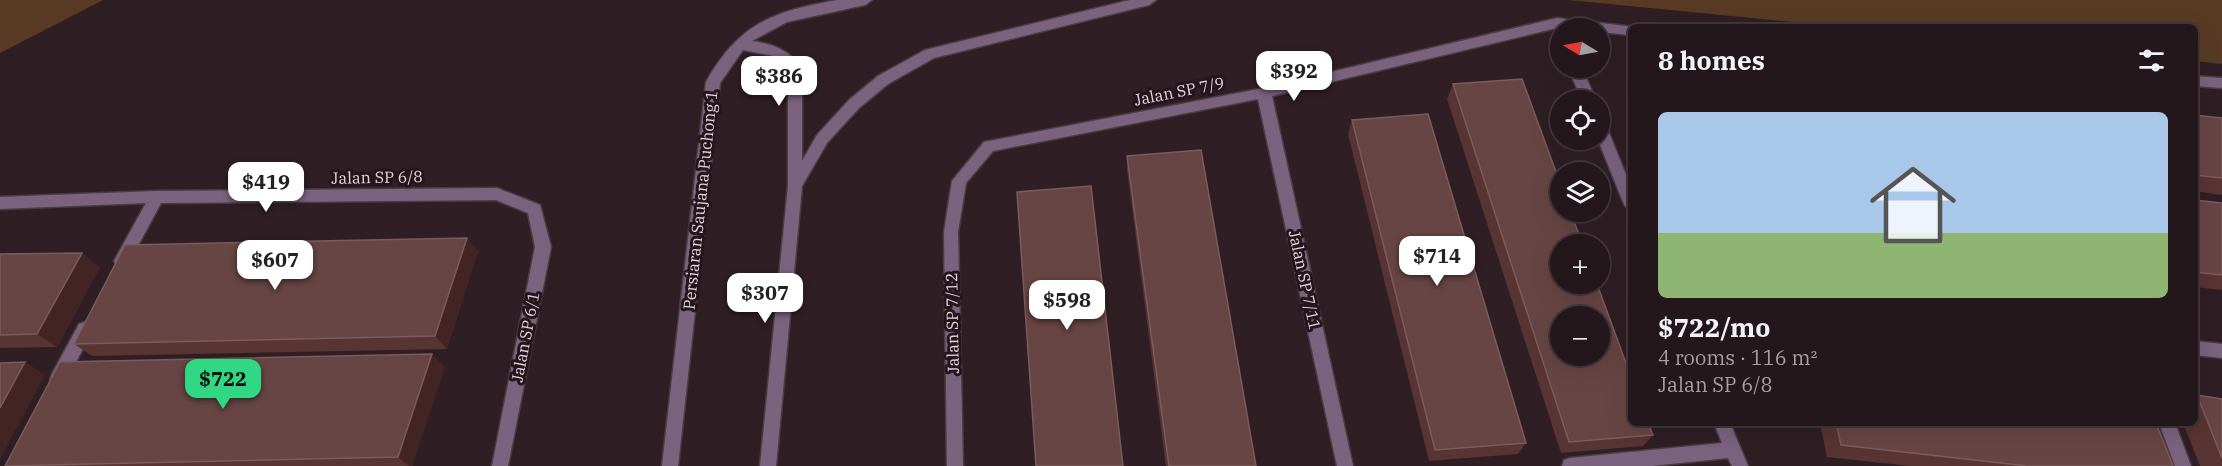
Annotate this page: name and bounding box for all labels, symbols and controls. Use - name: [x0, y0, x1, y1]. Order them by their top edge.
- north arrow: [1550, 18, 1610, 78]
- map controls: [1550, 18, 1610, 366]
- text: 8 homes: [1658, 43, 1765, 77]
- icon: filters: [2135, 44, 2168, 77]
- pin: $392: [1258, 51, 1330, 102]
- pin: $386: [743, 56, 815, 107]
- text: $392: [1270, 57, 1318, 84]
- text: $386: [755, 62, 803, 89]
- street label: Jalan SP 7/9: [1132, 72, 1226, 110]
- street label: Persiaran Saujana Puchong 1: [679, 89, 721, 311]
- button: locate: [1550, 90, 1610, 150]
- icon: home: [1859, 151, 1967, 259]
- pin: $419: [230, 162, 302, 213]
- button: layers: [1550, 162, 1610, 222]
- street label: Jalan SP 6/8: [331, 166, 423, 188]
- text: $419: [242, 168, 290, 195]
- street label: Jalan SP 7/11: [1285, 228, 1325, 332]
- button: +: [1550, 234, 1610, 294]
- pin: $714: [1401, 236, 1473, 287]
- pin: $607: [239, 240, 311, 291]
- text: $714: [1413, 242, 1461, 269]
- text: $607: [251, 246, 299, 273]
- street label: Jalan SP 7/12: [941, 272, 963, 374]
- pin: $307: [729, 273, 801, 324]
- text: $307: [741, 279, 789, 306]
- pin: $598: [1031, 280, 1103, 331]
- text: $598: [1043, 286, 1091, 313]
- street label: Jalan SP 6/1: [506, 290, 544, 384]
- button: −: [1550, 306, 1610, 366]
- text: $722/mo: [1658, 310, 1770, 344]
- text: 4 rooms · 116 m²: [1658, 344, 1817, 371]
- pin: $722: [187, 359, 259, 410]
- text: $722: [199, 365, 247, 392]
- text: Jalan SP 6/8: [1658, 371, 1773, 398]

